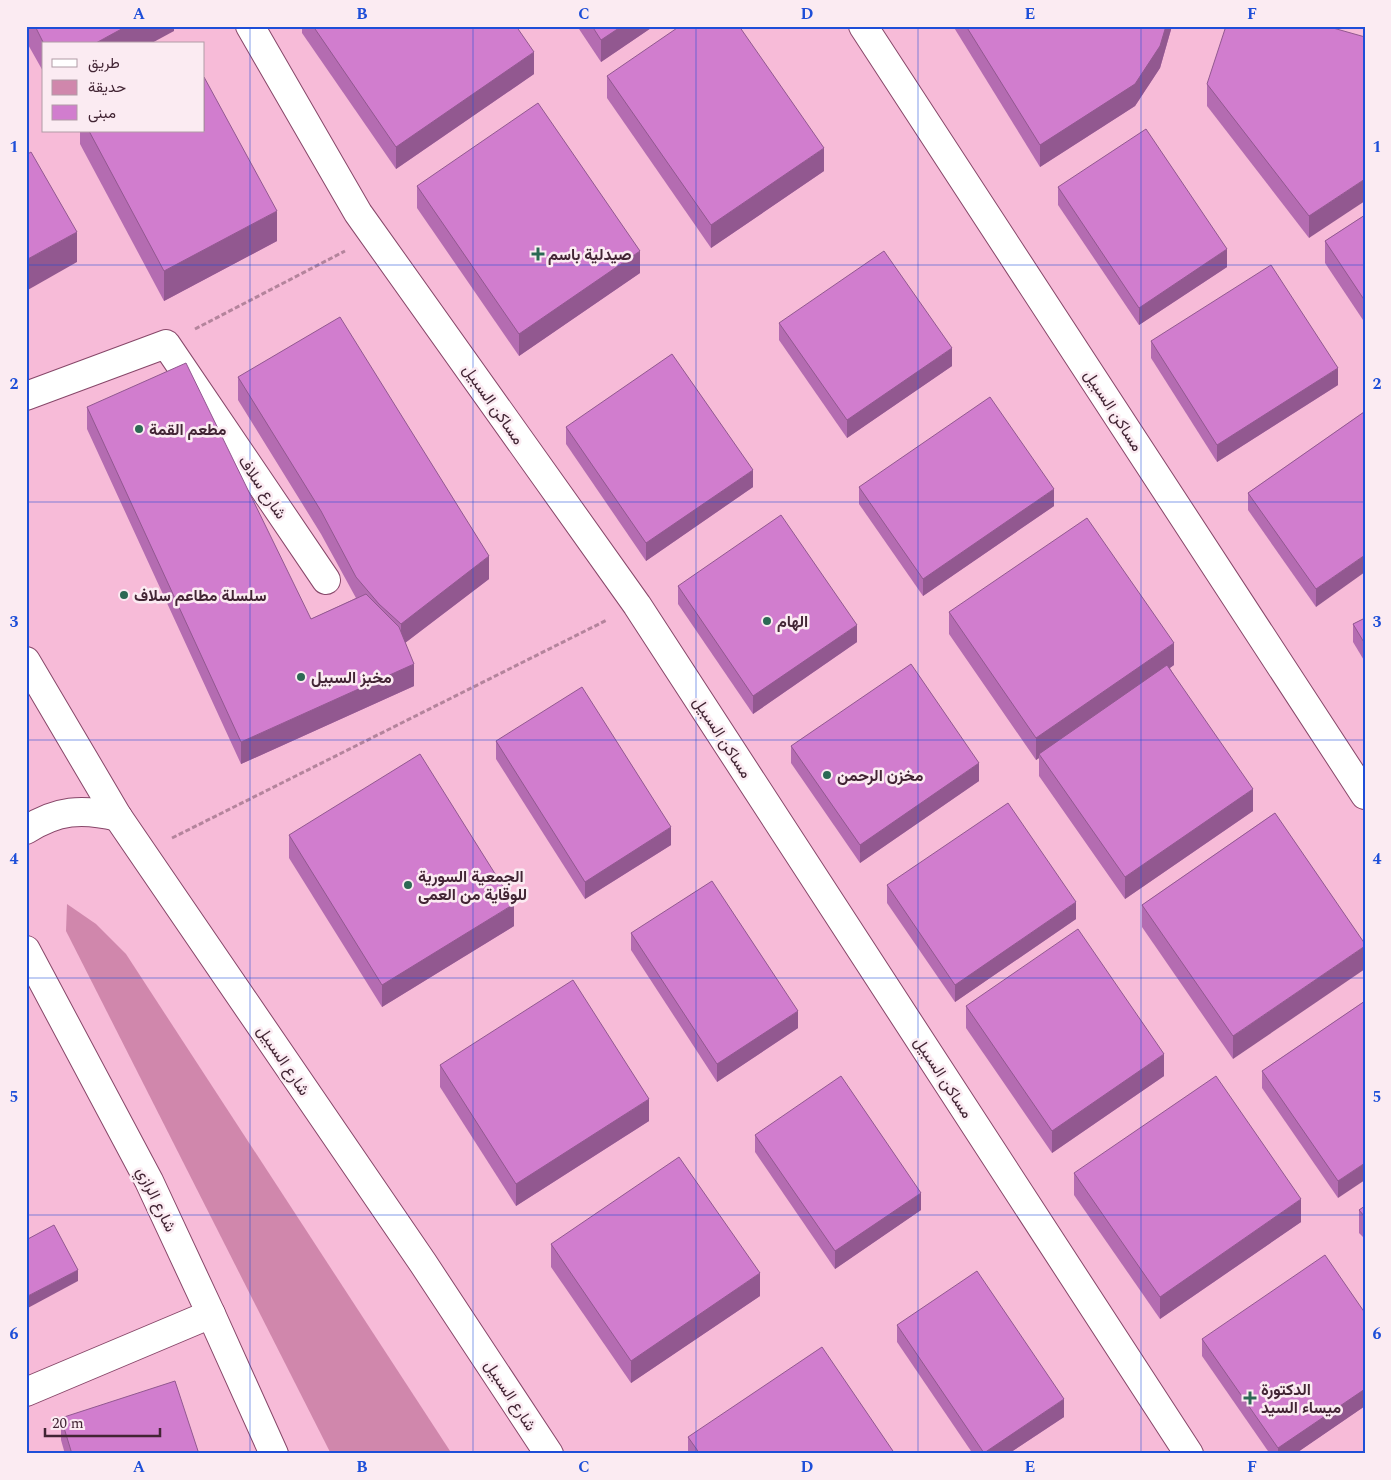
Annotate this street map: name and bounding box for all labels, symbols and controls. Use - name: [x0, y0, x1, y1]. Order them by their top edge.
- text: A: [133, 2, 146, 26]
- text: B: [356, 2, 368, 26]
- text: C: [578, 2, 590, 26]
- text: D: [801, 2, 814, 26]
- text: E: [1025, 2, 1035, 26]
- text: F: [1247, 2, 1257, 26]
- legend: [42, 42, 205, 132]
- text: طريق: [88, 52, 120, 75]
- text: حديقة: [88, 76, 126, 99]
- text: مبنى: [88, 102, 116, 125]
- text: 1: [10, 135, 18, 159]
- text: 1: [1373, 135, 1381, 159]
- place label: صيدلية باسم: [548, 243, 632, 267]
- marker: صيدلية باسم: [532, 248, 544, 260]
- street label: مساكن السبيل: [457, 359, 530, 450]
- street label: مساكن السبيل: [1078, 365, 1149, 456]
- text: 2: [10, 372, 19, 396]
- text: 2: [1373, 372, 1382, 396]
- place label: مطعم القمة: [149, 418, 227, 442]
- marker: مطعم القمة: [133, 423, 145, 435]
- street label: شارع سلاف: [232, 451, 292, 524]
- place label: سلسلة مطاعم سلاف: [134, 584, 267, 608]
- marker: سلسلة مطاعم سلاف: [118, 589, 130, 601]
- text: 3: [10, 610, 19, 634]
- place label: الهام: [777, 610, 808, 634]
- text: 3: [1373, 610, 1382, 634]
- marker: الهام: [761, 615, 773, 627]
- place label: مخبز السبيل: [311, 666, 392, 690]
- marker: مخبز السبيل: [295, 671, 307, 683]
- street label: مساكن السبيل: [687, 692, 758, 783]
- place label: مخزن الرحمن: [837, 764, 924, 788]
- marker: مخزن الرحمن: [821, 769, 833, 781]
- text: 4: [10, 847, 19, 871]
- text: 4: [1373, 847, 1382, 871]
- place label: الجمعية السورية للوقاية من العمى: [418, 865, 527, 907]
- marker: الجمعية السورية للوقاية من العمى: [402, 879, 414, 891]
- street label: شارع السبيل: [251, 1020, 316, 1101]
- street label: مساكن السبيل: [908, 1032, 979, 1123]
- text: 5: [10, 1085, 18, 1109]
- text: 5: [1373, 1085, 1381, 1109]
- street label: شارع الرازي: [129, 1163, 182, 1237]
- text: 6: [10, 1322, 19, 1346]
- text: 6: [1373, 1322, 1382, 1346]
- street label: شارع السبيل: [478, 1355, 542, 1436]
- place label: الدكتورة ميساء السيد: [1261, 1378, 1342, 1420]
- marker: الدكتورة ميساء السيد: [1243, 1391, 1257, 1405]
- scale bar: [45, 1405, 160, 1437]
- text: 20 m: [52, 1412, 84, 1435]
- text: A: [133, 1455, 146, 1479]
- text: B: [356, 1455, 368, 1479]
- text: C: [578, 1455, 590, 1479]
- text: D: [801, 1455, 814, 1479]
- text: E: [1025, 1455, 1035, 1479]
- text: F: [1247, 1455, 1257, 1479]

